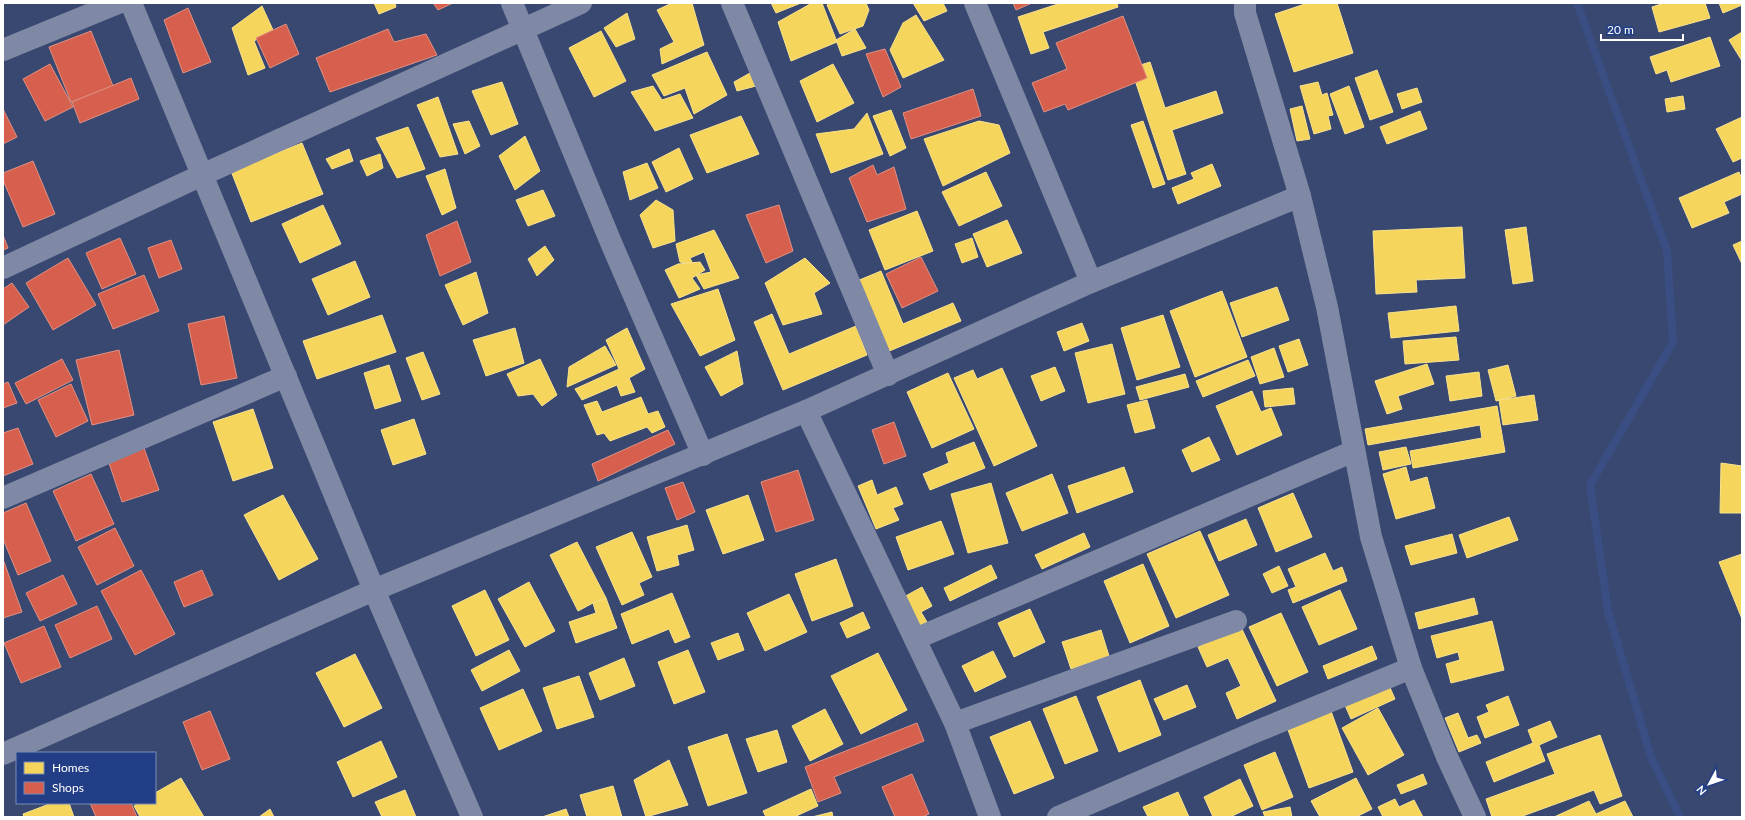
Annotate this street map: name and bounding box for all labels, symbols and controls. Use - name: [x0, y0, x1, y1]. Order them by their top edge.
- scale bar: [1601, 16, 1683, 42]
- text: 20 m: [1607, 22, 1634, 37]
- legend: [16, 752, 156, 804]
- text: Homes: [52, 760, 89, 775]
- north arrow: [1689, 764, 1729, 804]
- text: Shops: [52, 780, 84, 795]
- text: N: [1693, 783, 1709, 798]

